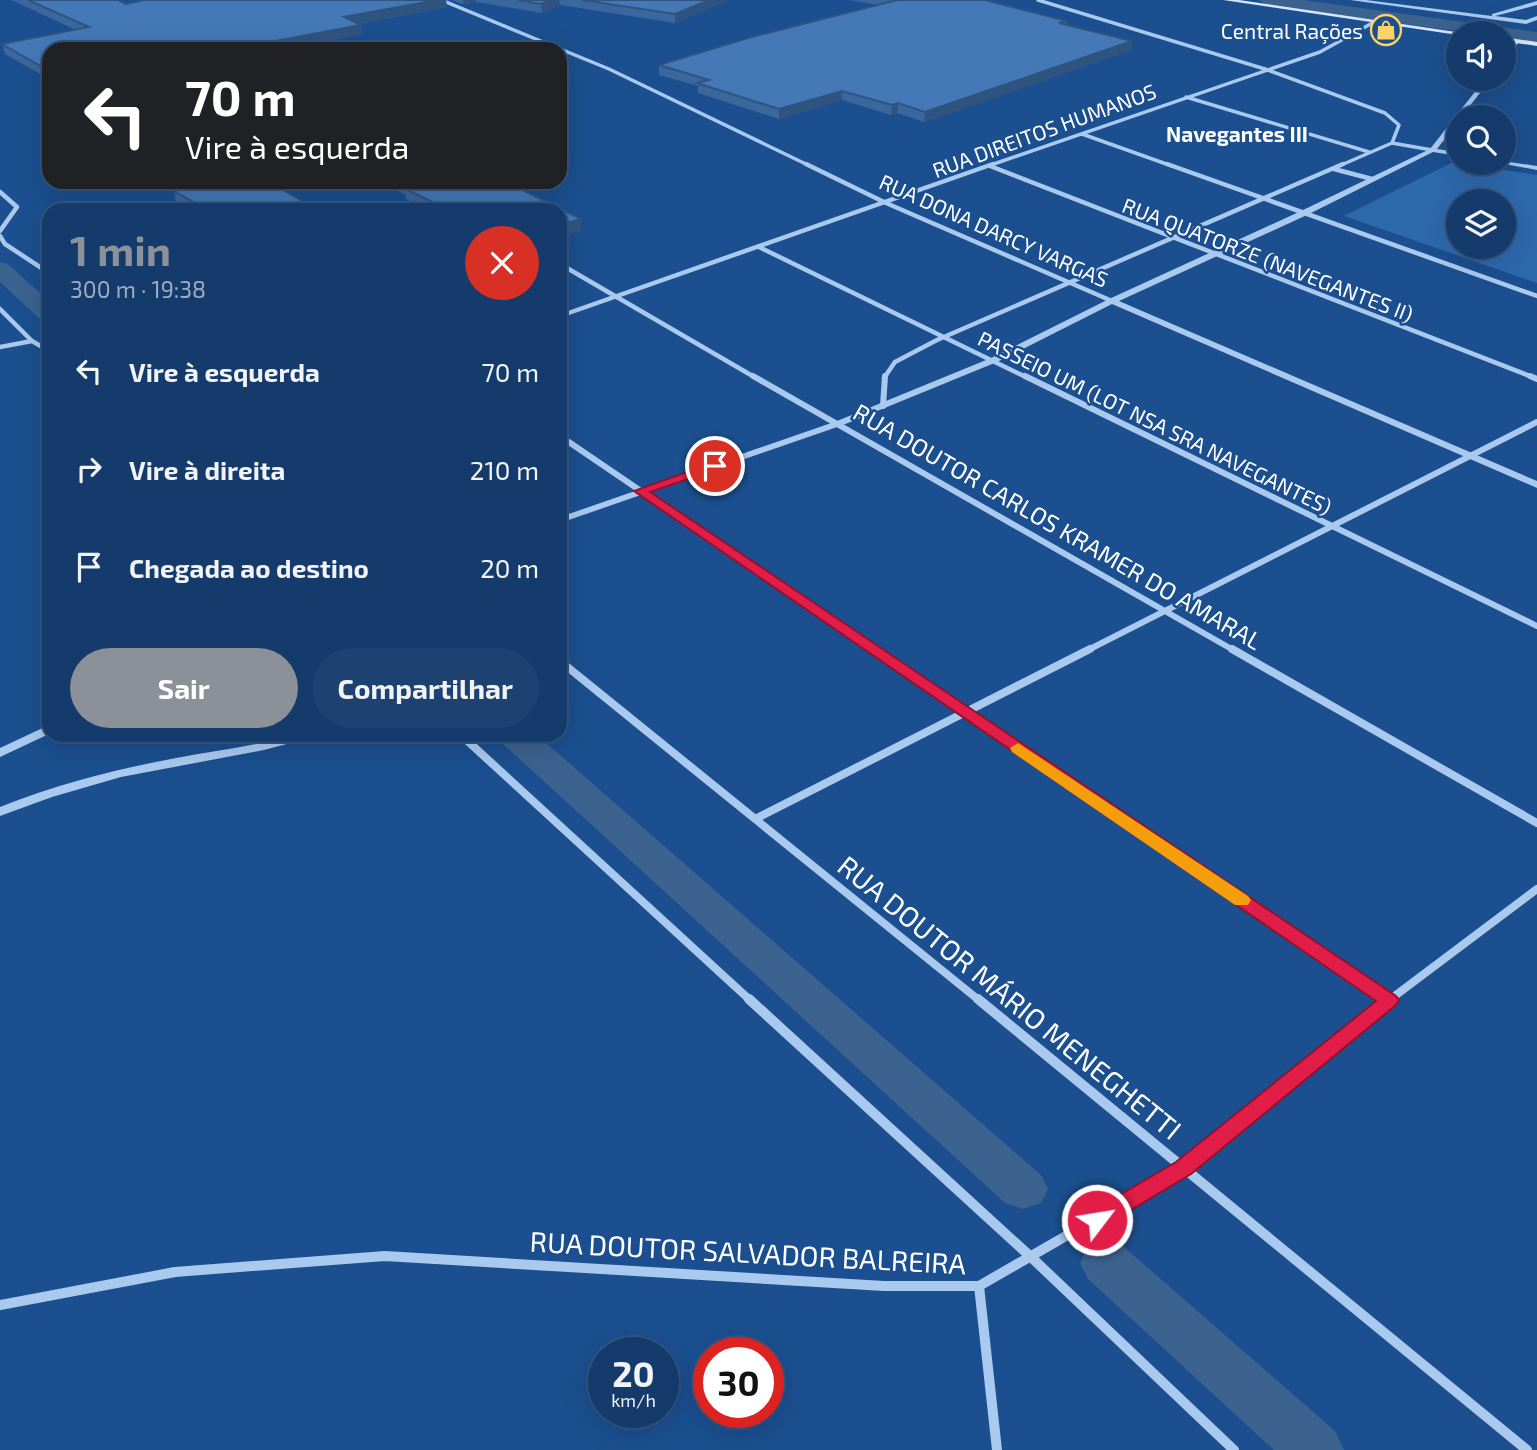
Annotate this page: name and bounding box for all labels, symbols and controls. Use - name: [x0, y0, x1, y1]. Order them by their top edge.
- shop icon: Central Rações: [1369, 13, 1403, 47]
- place label: Central Rações: [1221, 18, 1363, 45]
- map controls: [1446, 21, 1516, 259]
- button: sound: [1446, 21, 1516, 91]
- text: 70 m: [185, 67, 296, 126]
- icon: left: [70, 70, 161, 161]
- street label: RUA DIREITOS HUMANOS: [929, 78, 1159, 182]
- button: search: [1446, 105, 1516, 175]
- district label: Navegantes III: [1166, 121, 1308, 146]
- text: Vire à esquerda: [185, 127, 409, 165]
- street label: RUA DONA DARCY VARGAS: [876, 168, 1112, 292]
- button: layers: [1446, 189, 1516, 259]
- street label: RUA QUATORZE (NAVEGANTES II): [1119, 192, 1417, 327]
- text: 1 min: [70, 224, 171, 274]
- button: close: [465, 226, 539, 300]
- text: 300 m · 19:38: [70, 275, 206, 303]
- street label: PASSEIO UM (LOT NSA SRA NAVEGANTES): [974, 325, 1336, 519]
- icon: left: [70, 352, 108, 390]
- text: Vire à esquerda: [129, 356, 320, 387]
- text: 70 m: [481, 356, 539, 387]
- street label: RUA DOUTOR CARLOS KRAMER DO AMARAL: [849, 397, 1267, 655]
- pin: [685, 436, 745, 496]
- icon: arrive: [696, 447, 734, 485]
- icon: right: [70, 450, 108, 488]
- text: Vire à direita: [129, 454, 285, 485]
- text: 210 m: [470, 454, 539, 485]
- icon: arrive: [70, 548, 108, 586]
- text: Chegada ao destino: [129, 552, 369, 583]
- text: 20 m: [480, 552, 539, 583]
- button: Sair: [70, 648, 298, 728]
- button: Compartilhar: [312, 648, 539, 728]
- street label: RUA DOUTOR MÁRIO MENEGHETTI: [832, 848, 1188, 1146]
- position arrow: [1060, 1183, 1134, 1257]
- street label: RUA DOUTOR SALVADOR BALREIRA: [529, 1224, 968, 1280]
- speed limit sign: 30: [693, 1337, 784, 1428]
- text: 20: [612, 1352, 655, 1394]
- text: km/h: [611, 1389, 656, 1411]

